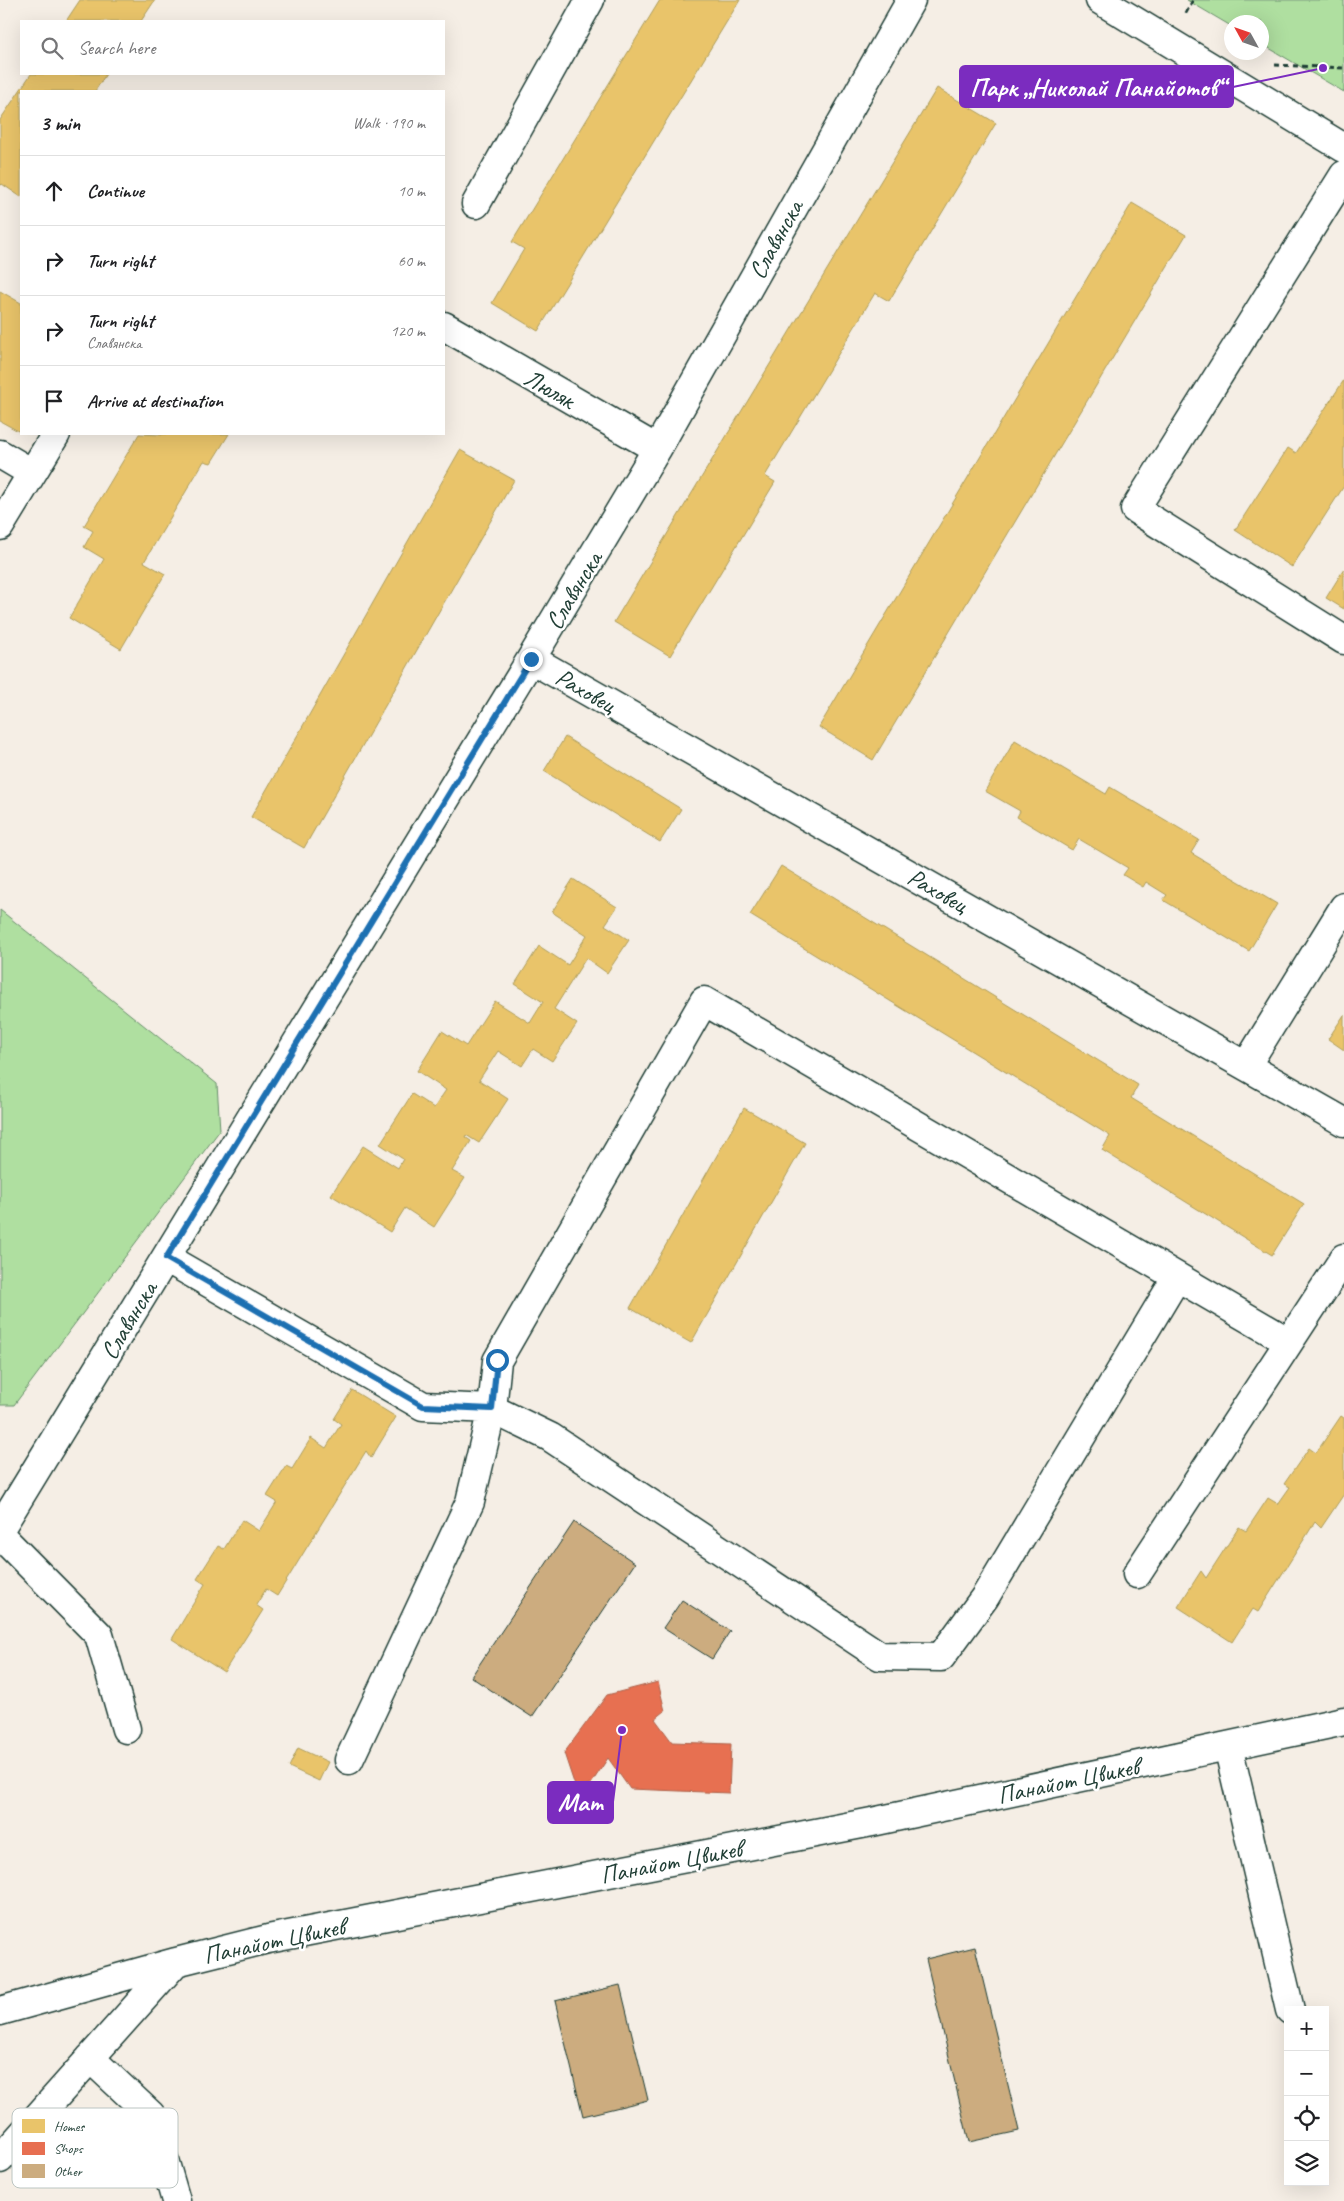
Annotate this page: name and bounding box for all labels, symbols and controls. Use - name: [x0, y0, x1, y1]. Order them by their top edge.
- north arrow: [1224, 15, 1269, 60]
- search box: [20, 20, 445, 75]
- icon: search: [38, 34, 66, 62]
- text: Search here: [78, 36, 155, 60]
- callout: Парк „Николай Панайотов“: [960, 66, 1233, 107]
- text: Парк „Николай Панайотов“: [970, 71, 1230, 104]
- text: 3 min: [40, 110, 80, 136]
- text: Walk · 190 m: [353, 113, 425, 133]
- icon: ahead: [40, 177, 68, 205]
- text: Continue: [87, 179, 144, 203]
- text: 10 m: [398, 181, 425, 201]
- street label: Славянска: [741, 192, 812, 285]
- icon: right: [40, 247, 68, 275]
- text: Turn right: [87, 249, 154, 273]
- text: 60 m: [398, 251, 425, 271]
- text: Turn right: [87, 309, 154, 333]
- icon: right: [40, 317, 68, 345]
- text: 120 m: [391, 321, 425, 341]
- text: Славянска: [87, 333, 142, 353]
- street label: Люляк: [518, 362, 582, 417]
- icon: arrive: [40, 387, 68, 415]
- text: Arrive at destination: [87, 389, 223, 413]
- street label: Славянска: [538, 543, 611, 635]
- route end: [520, 648, 543, 671]
- street label: Раховец: [550, 661, 622, 721]
- street label: Раховец: [902, 861, 974, 921]
- street label: Славянска: [93, 1273, 166, 1365]
- route start: [486, 1349, 509, 1372]
- street label: Панайот Цвикев: [995, 1749, 1148, 1812]
- callout: Мат: [548, 1782, 613, 1823]
- text: Мат: [558, 1786, 604, 1819]
- street label: Панайот Цвикев: [598, 1831, 751, 1891]
- street label: Панайот Цвикев: [201, 1909, 354, 1972]
- map controls: [1284, 2006, 1329, 2186]
- button: +: [1284, 2006, 1329, 2051]
- button: −: [1284, 2051, 1329, 2096]
- button: locate: [1284, 2096, 1329, 2141]
- legend: [12, 2108, 178, 2188]
- text: Homes: [54, 2118, 85, 2135]
- text: Shops: [54, 2140, 84, 2157]
- button: layers: [1284, 2141, 1329, 2186]
- text: Other: [54, 2163, 83, 2180]

